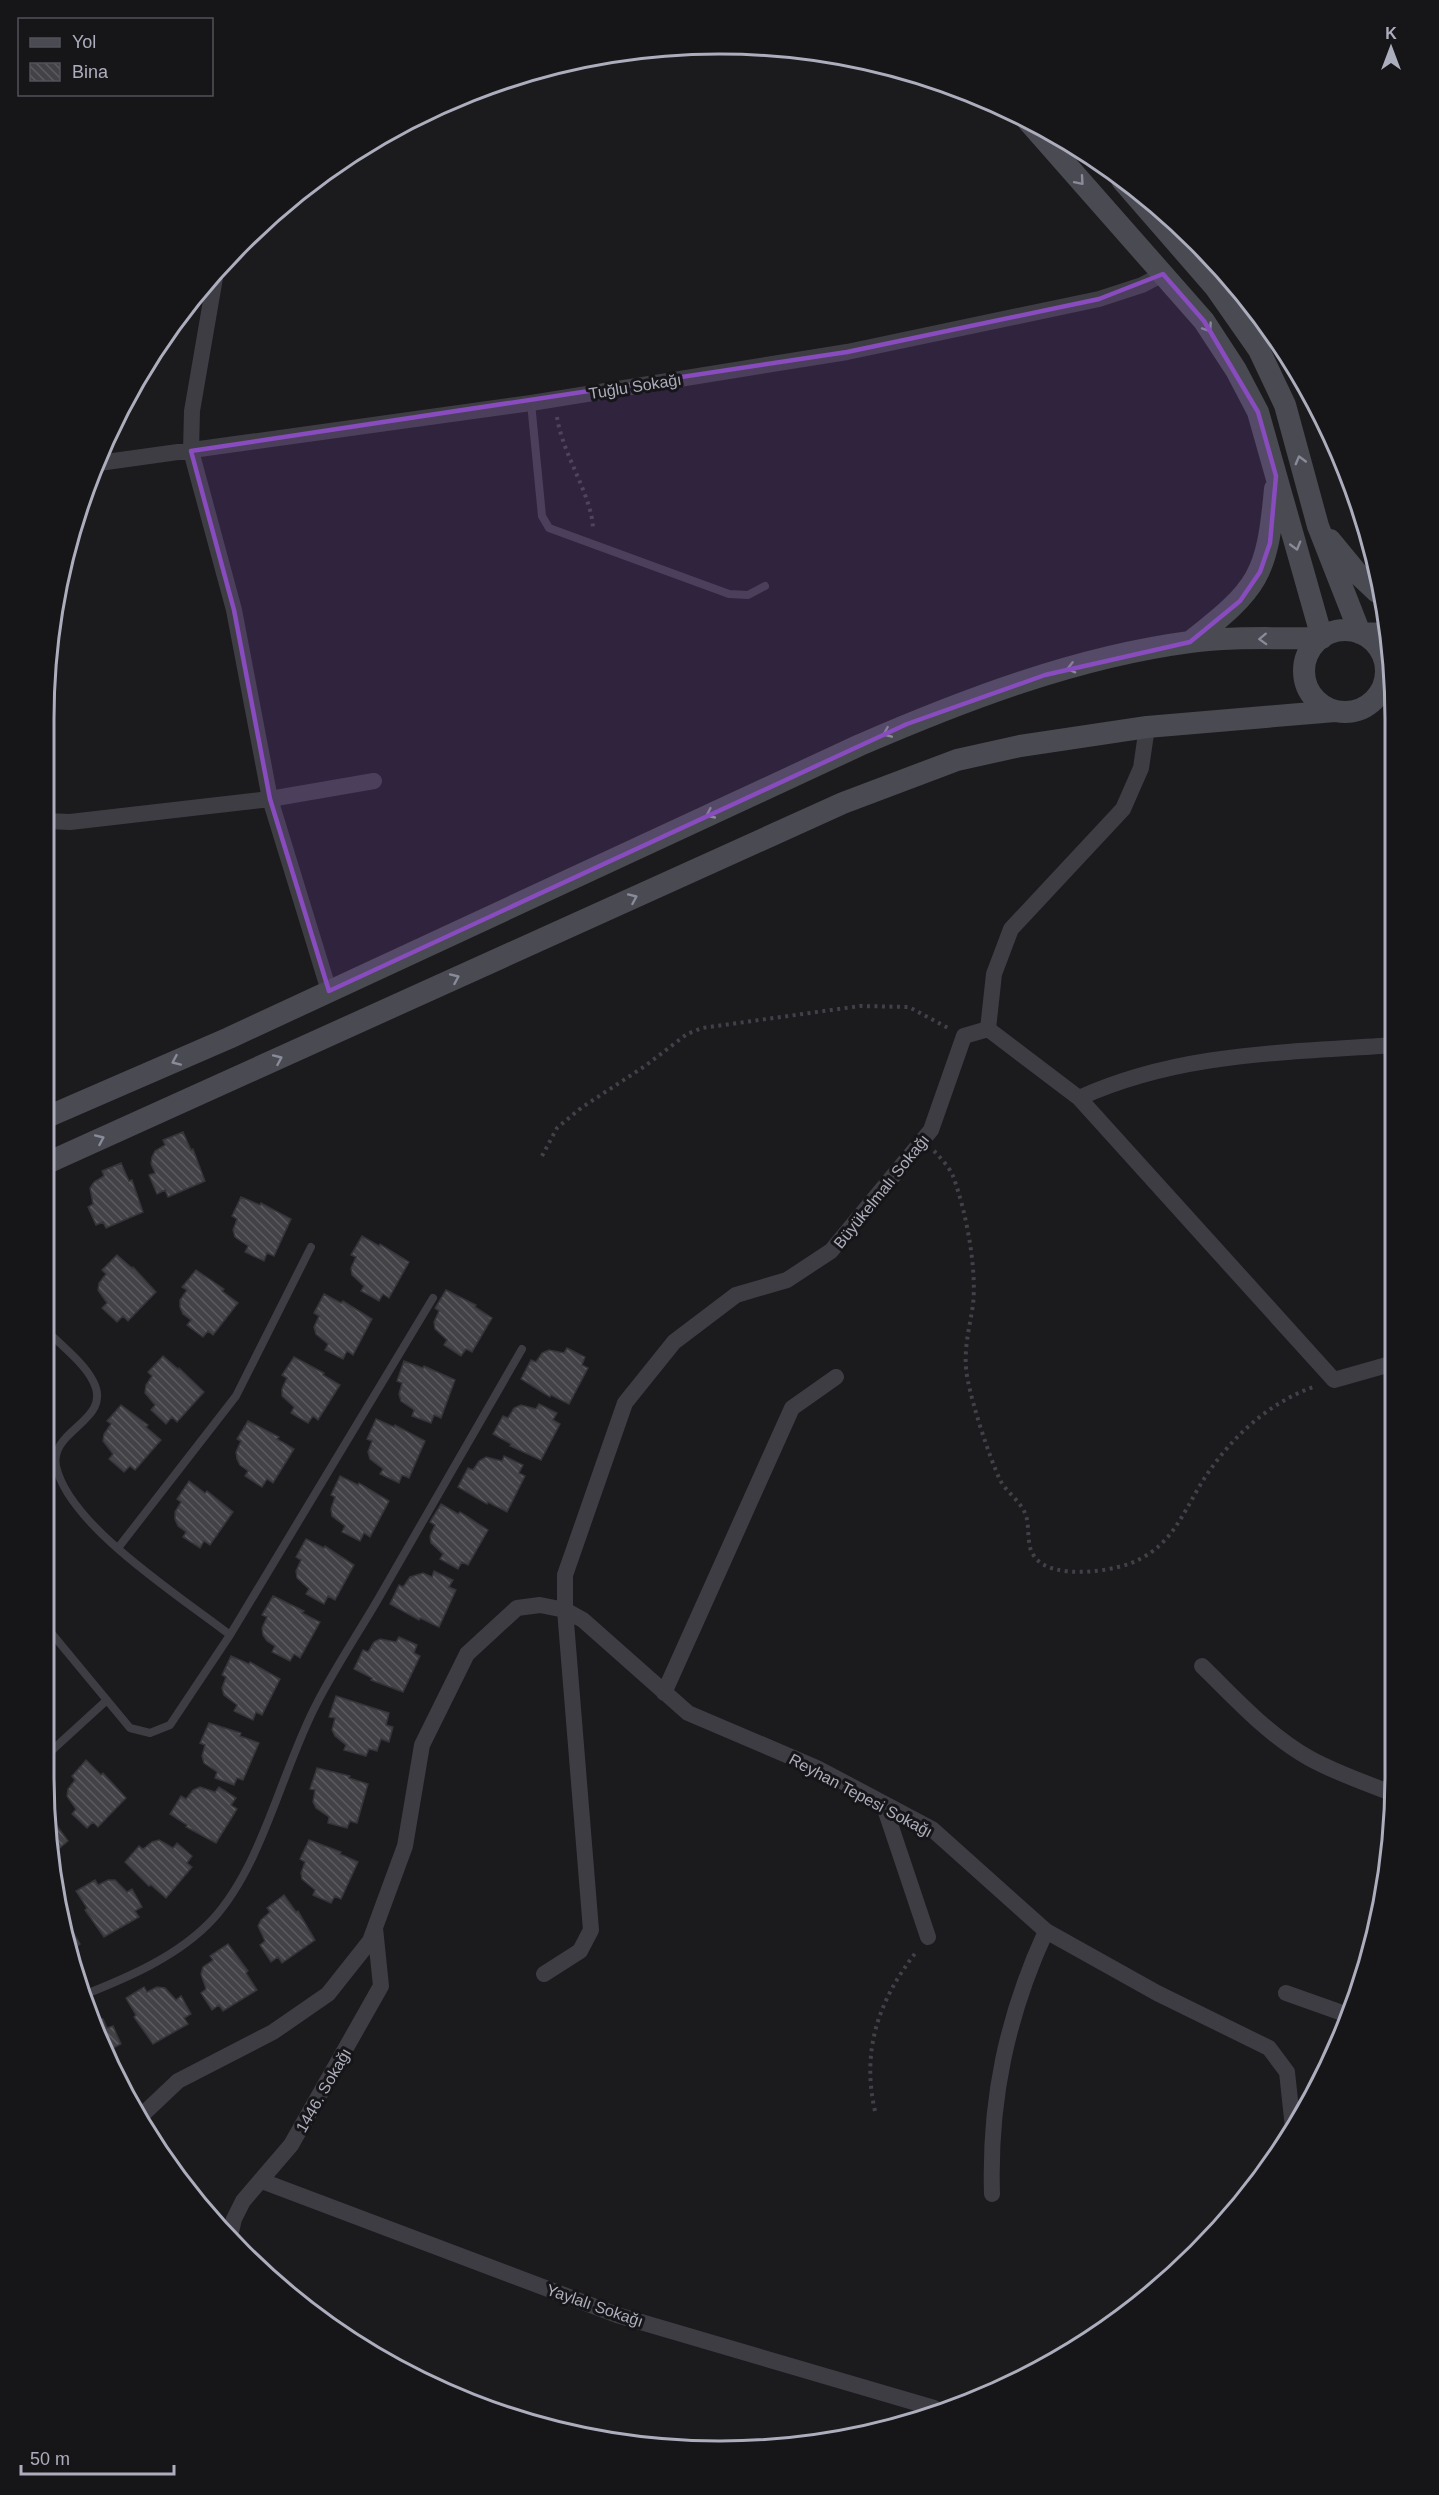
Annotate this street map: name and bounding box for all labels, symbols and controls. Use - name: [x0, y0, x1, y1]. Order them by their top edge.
- legend: [18, 18, 213, 96]
- north arrow: [1361, 18, 1421, 78]
- text: K: [1385, 25, 1397, 42]
- text: Yol: [72, 32, 96, 52]
- text: Bina: [72, 62, 109, 82]
- one-way arrow: [1073, 174, 1084, 185]
- one-way arrow: [1201, 322, 1213, 332]
- street label: Tuğlu Sokağı: [587, 371, 683, 402]
- one-way arrow: [1294, 455, 1307, 465]
- one-way arrow: [1289, 540, 1301, 551]
- one-way arrow: [1259, 633, 1268, 646]
- one-way arrow: [1066, 661, 1076, 674]
- one-way arrow: [883, 726, 894, 738]
- one-way arrow: [706, 807, 717, 819]
- one-way arrow: [627, 893, 638, 905]
- one-way arrow: [449, 973, 460, 985]
- one-way arrow: [171, 1054, 182, 1066]
- one-way arrow: [271, 1054, 282, 1066]
- street label: Büyükelmalı Sokağı: [830, 1131, 932, 1252]
- one-way arrow: [94, 1134, 105, 1146]
- street label: Reyhan Tepesi Sokağı: [786, 1750, 935, 1840]
- street label: 1446. Sokağı: [292, 2045, 354, 2135]
- street label: Yaylalı Sokağı: [544, 2281, 645, 2330]
- scale bar: [21, 2438, 174, 2476]
- text: 50 m: [30, 2449, 70, 2469]

